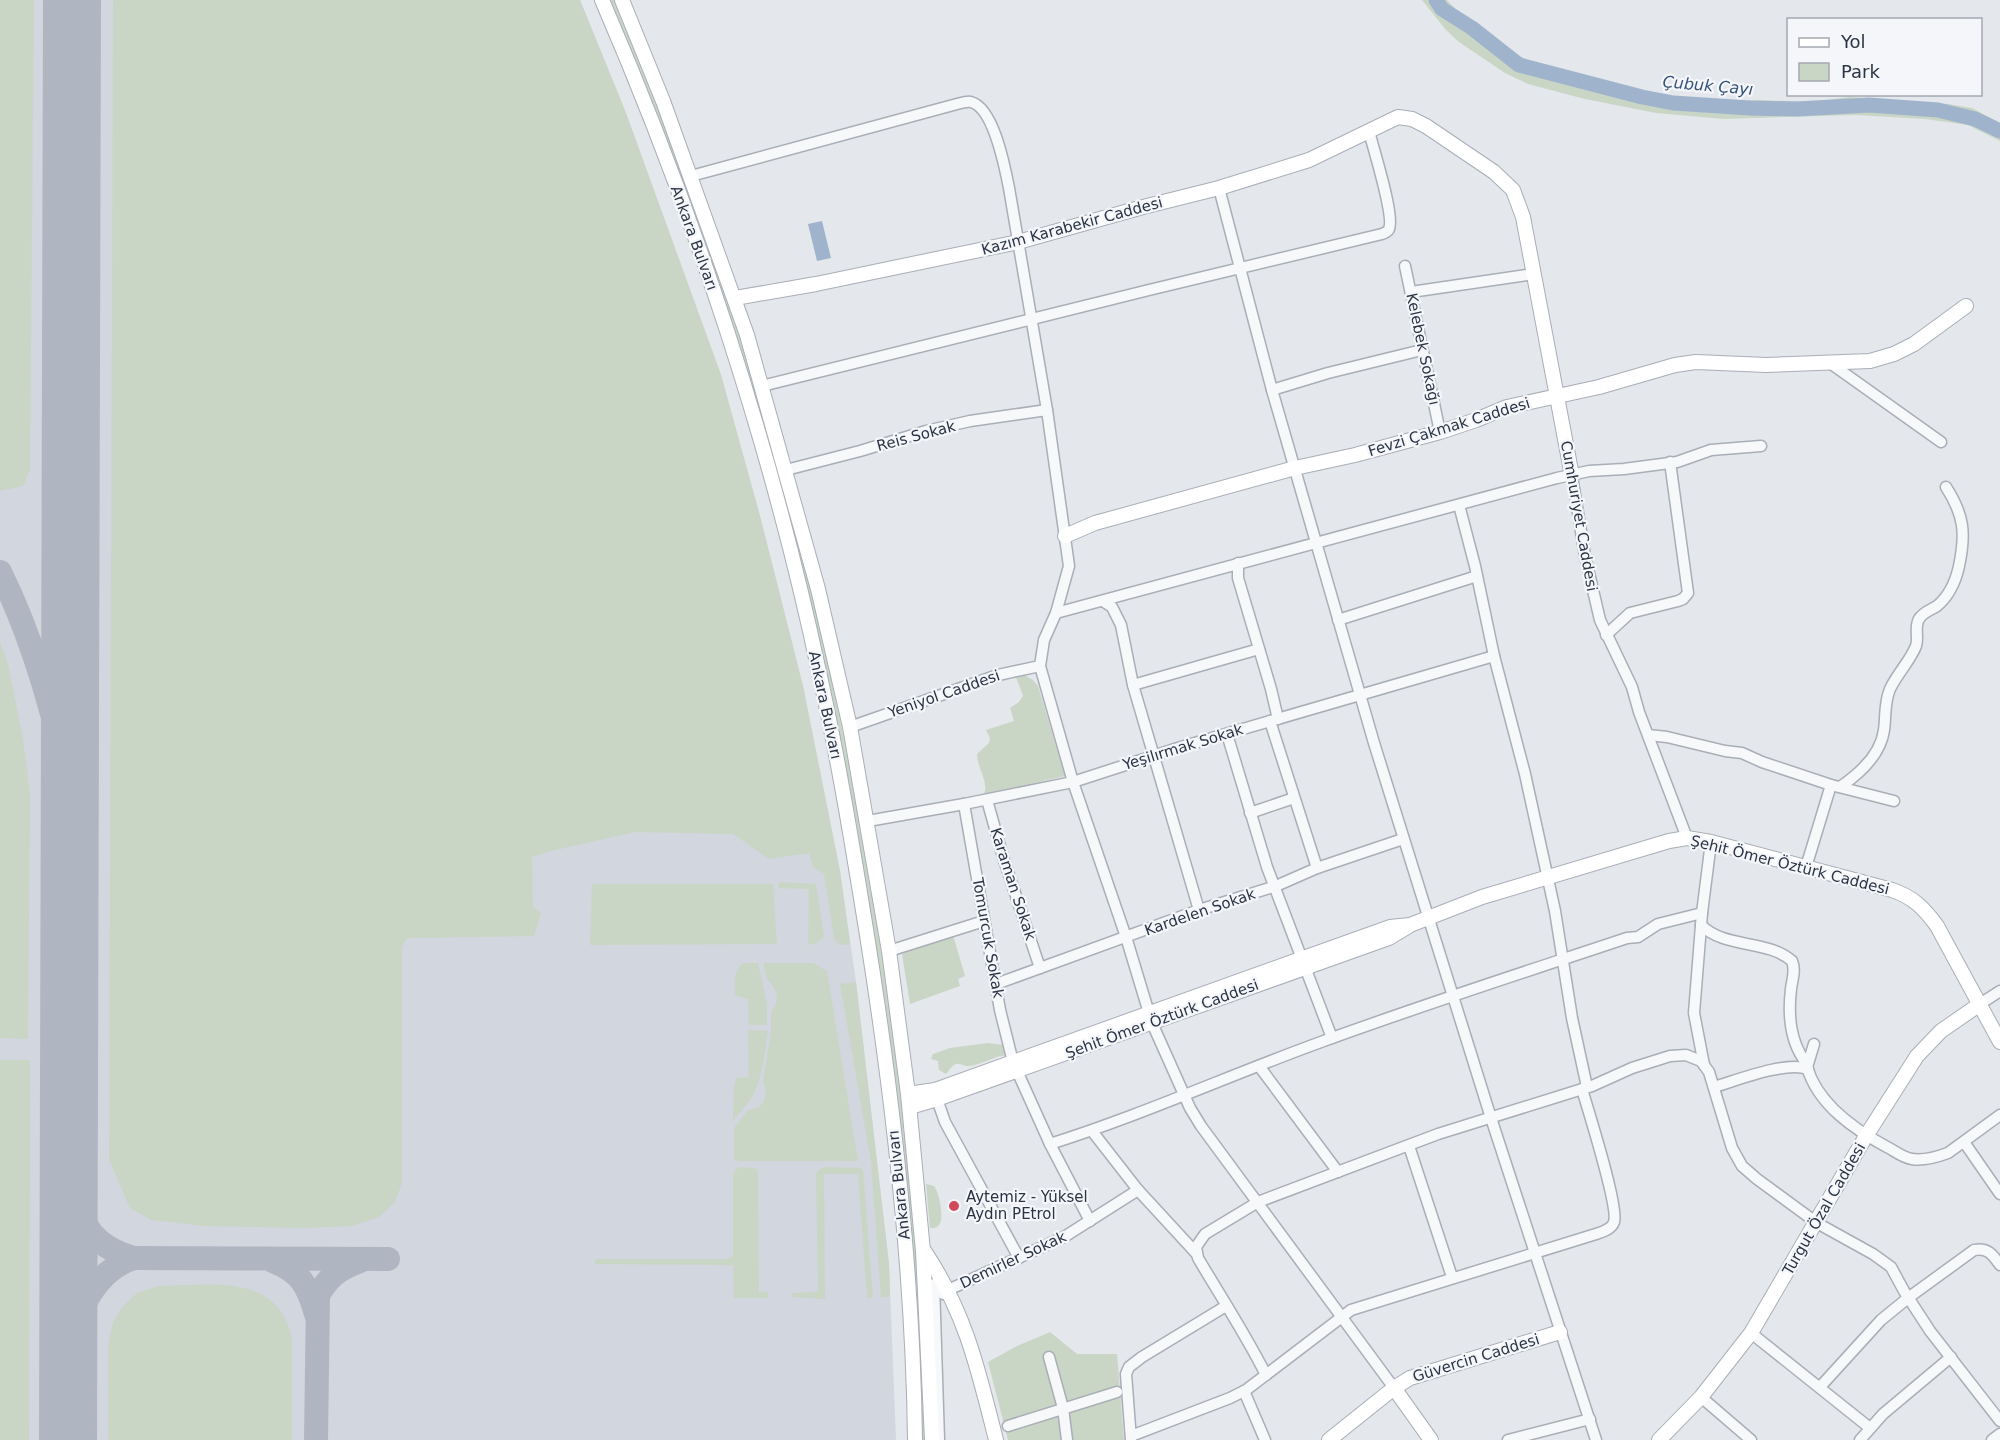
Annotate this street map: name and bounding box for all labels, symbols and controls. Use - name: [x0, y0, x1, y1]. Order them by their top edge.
- legend: [1787, 18, 1982, 96]
- text: Yol: [1840, 31, 1866, 52]
- text: Park: [1841, 61, 1880, 82]
- water label: Çubuk Çayı: [1662, 72, 1754, 99]
- street label: Ankara Bulvarı: [667, 183, 721, 293]
- street label: Kazım Karabekir Caddesi: [979, 193, 1165, 259]
- street label: Kelebek Sokağı: [1402, 291, 1444, 407]
- street label: Fevzi Çakmak Caddesi: [1366, 394, 1532, 460]
- street label: Reis Sokak: [875, 417, 958, 455]
- street label: Cumhuriyet Caddesi: [1557, 439, 1601, 593]
- street label: Ankara Bulvarı: [805, 649, 845, 761]
- street label: Yeniyol Caddesi: [885, 666, 1002, 722]
- street label: Yeşilırmak Sokak: [1120, 720, 1246, 774]
- street label: Karaman Sokak: [986, 825, 1040, 943]
- street label: Şehit Ömer Öztürk Caddesi: [1689, 831, 1892, 898]
- street label: Tomurcuk Sokak: [968, 875, 1008, 1000]
- street label: Kardelen Sokak: [1142, 884, 1258, 939]
- street label: Şehit Ömer Öztürk Caddesi: [1063, 975, 1261, 1062]
- street label: Ankara Bulvarı: [884, 1129, 914, 1241]
- street label: Turgut Özal Caddesi: [1777, 1139, 1869, 1279]
- place label: Aytemiz - Yüksel Aydın PEtrol: [966, 1188, 1088, 1223]
- marker: Aytemiz - Yüksel Aydın PEtrol: [947, 1199, 961, 1213]
- street label: Demirler Sokak: [957, 1227, 1069, 1292]
- street label: Güvercin Caddesi: [1410, 1330, 1542, 1386]

